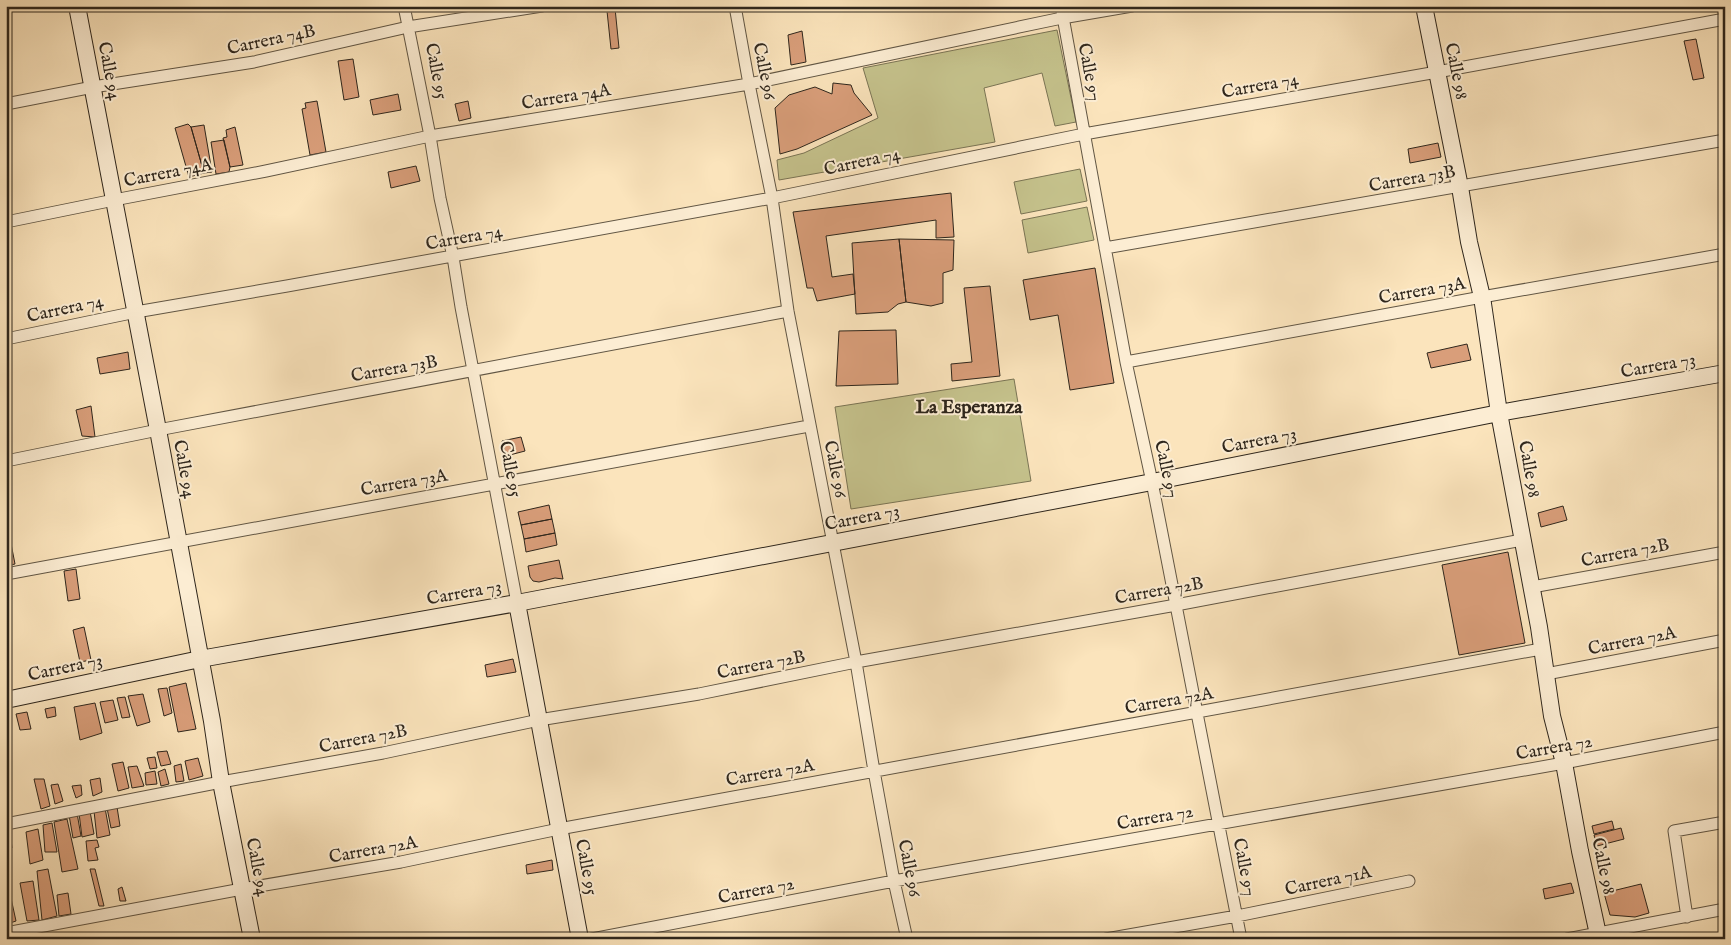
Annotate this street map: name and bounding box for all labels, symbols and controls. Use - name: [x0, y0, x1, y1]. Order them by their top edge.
- street label: Carrera 74B: [225, 20, 318, 61]
- street label: Calle 94: [92, 40, 125, 103]
- street label: Calle 95: [419, 41, 452, 102]
- street label: Calle 96: [747, 41, 780, 102]
- street label: Calle 97: [1072, 41, 1105, 103]
- street label: Calle 98: [1439, 41, 1472, 102]
- street label: Carrera 74: [1220, 68, 1301, 105]
- street label: Carrera 74A: [520, 79, 613, 116]
- street label: Carrera 74: [822, 143, 903, 182]
- street label: Carrera 74A: [122, 153, 215, 193]
- street label: Carrera 73B: [1367, 161, 1457, 198]
- street label: Carrera 74: [424, 220, 505, 257]
- street label: Carrera 73A: [1377, 272, 1468, 310]
- street label: Carrera 74: [25, 290, 106, 329]
- street label: Carrera 73: [1619, 349, 1697, 384]
- street label: Carrera 73B: [349, 351, 439, 388]
- district label: La Esperanza: [915, 396, 1023, 420]
- street label: Carrera 73: [1220, 423, 1299, 460]
- street label: Calle 94: [167, 438, 200, 501]
- street label: Calle 97: [1148, 438, 1183, 501]
- street label: Calle 95: [493, 439, 526, 500]
- street label: Calle 96: [818, 439, 851, 500]
- street label: Calle 98: [1512, 439, 1545, 500]
- street label: Carrera 73A: [359, 464, 450, 502]
- street label: Carrera 73: [823, 500, 902, 537]
- street label: Carrera 72B: [1579, 534, 1671, 573]
- street label: Carrera 72B: [1113, 572, 1205, 611]
- street label: Carrera 73: [425, 576, 503, 611]
- street label: Carrera 72A: [1586, 621, 1679, 661]
- street label: Carrera 72B: [715, 646, 807, 685]
- street label: Carrera 73: [26, 649, 105, 688]
- street label: Carrera 72A: [1123, 682, 1216, 721]
- street label: Carrera 72B: [317, 720, 409, 759]
- street label: Carrera 72: [1514, 730, 1594, 767]
- street label: Carrera 72A: [724, 754, 817, 793]
- street label: Carrera 72: [1115, 800, 1195, 837]
- street label: Carrera 72A: [327, 831, 420, 870]
- street label: Calle 94: [240, 836, 273, 899]
- street label: Calle 97: [1227, 836, 1260, 898]
- street label: Calle 98: [1585, 836, 1620, 897]
- street label: Calle 95: [569, 837, 602, 898]
- street label: Calle 96: [892, 838, 925, 899]
- street label: Carrera 71A: [1283, 861, 1374, 902]
- street label: Carrera 72: [716, 873, 796, 910]

